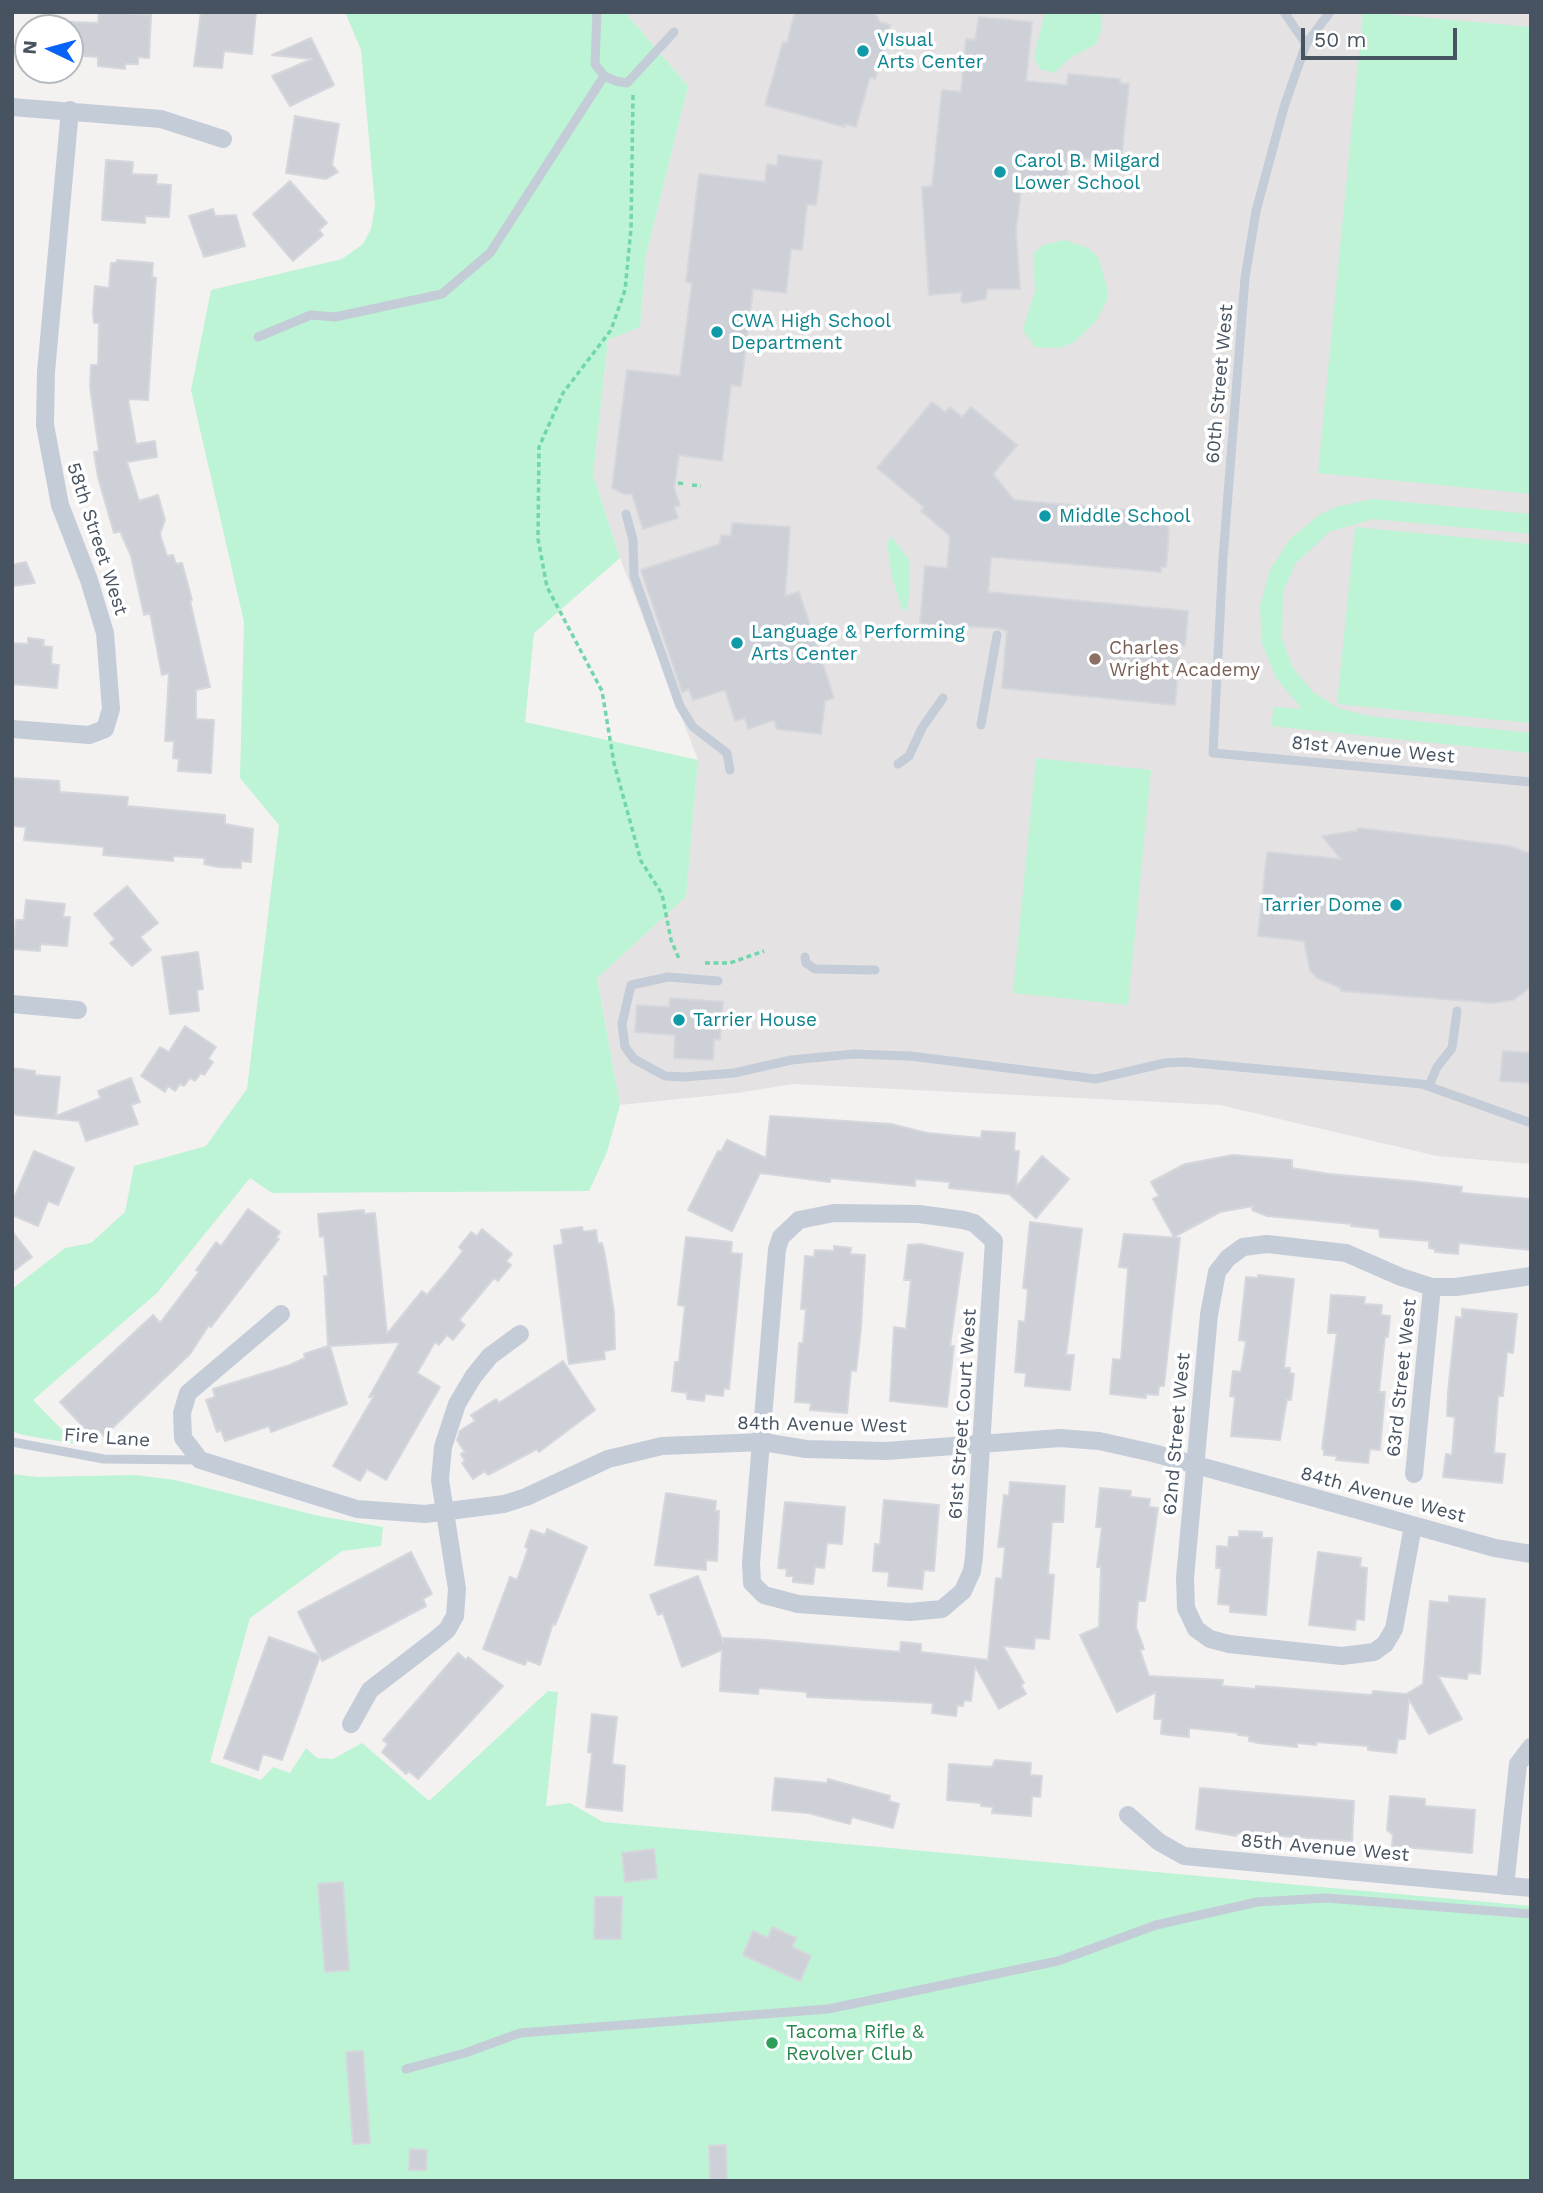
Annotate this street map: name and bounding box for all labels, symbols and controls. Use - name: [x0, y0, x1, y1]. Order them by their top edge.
- north arrow: [14, 14, 84, 84]
- scale bar: [1305, 14, 1461, 58]
- text: 50 m: [1314, 27, 1366, 52]
- place label: VIsual Arts Center: [877, 29, 983, 73]
- text: N: [18, 39, 42, 55]
- marker: VIsual Arts Center: [855, 43, 871, 59]
- place label: Carol B. Milgard Lower School: [1014, 150, 1160, 194]
- marker: Carol B. Milgard Lower School: [992, 164, 1008, 180]
- street label: 60th Street West: [1202, 303, 1238, 465]
- place label: CWA High School Department: [731, 310, 891, 354]
- marker: CWA High School Department: [709, 324, 725, 340]
- street label: 58th Street West: [62, 460, 132, 618]
- place label: Middle School: [1059, 505, 1191, 527]
- marker: Middle School: [1037, 508, 1053, 524]
- place label: Language & Performing Arts Center: [751, 621, 965, 665]
- marker: Language & Performing Arts Center: [729, 635, 745, 651]
- place label: Charles Wright Academy: [1109, 637, 1260, 681]
- marker: Charles Wright Academy: [1087, 651, 1103, 667]
- street label: 81st Avenue West: [1290, 732, 1456, 768]
- place label: Tarrier Dome: [1262, 894, 1382, 916]
- marker: Tarrier Dome: [1388, 897, 1404, 913]
- place label: Tarrier House: [693, 1009, 817, 1031]
- marker: Tarrier House: [671, 1012, 687, 1028]
- street label: 63rd Street West: [1382, 1298, 1422, 1458]
- street label: 61st Street Court West: [944, 1308, 982, 1520]
- street label: 62nd Street West: [1159, 1352, 1195, 1516]
- street label: 84th Avenue West: [737, 1412, 907, 1438]
- street label: Fire Lane: [63, 1424, 151, 1452]
- street label: 84th Avenue West: [1298, 1462, 1468, 1528]
- street label: 85th Avenue West: [1240, 1829, 1410, 1867]
- place label: Tacoma Rifle & Revolver Club: [786, 2021, 924, 2065]
- marker: Tacoma Rifle & Revolver Club: [764, 2035, 780, 2051]

